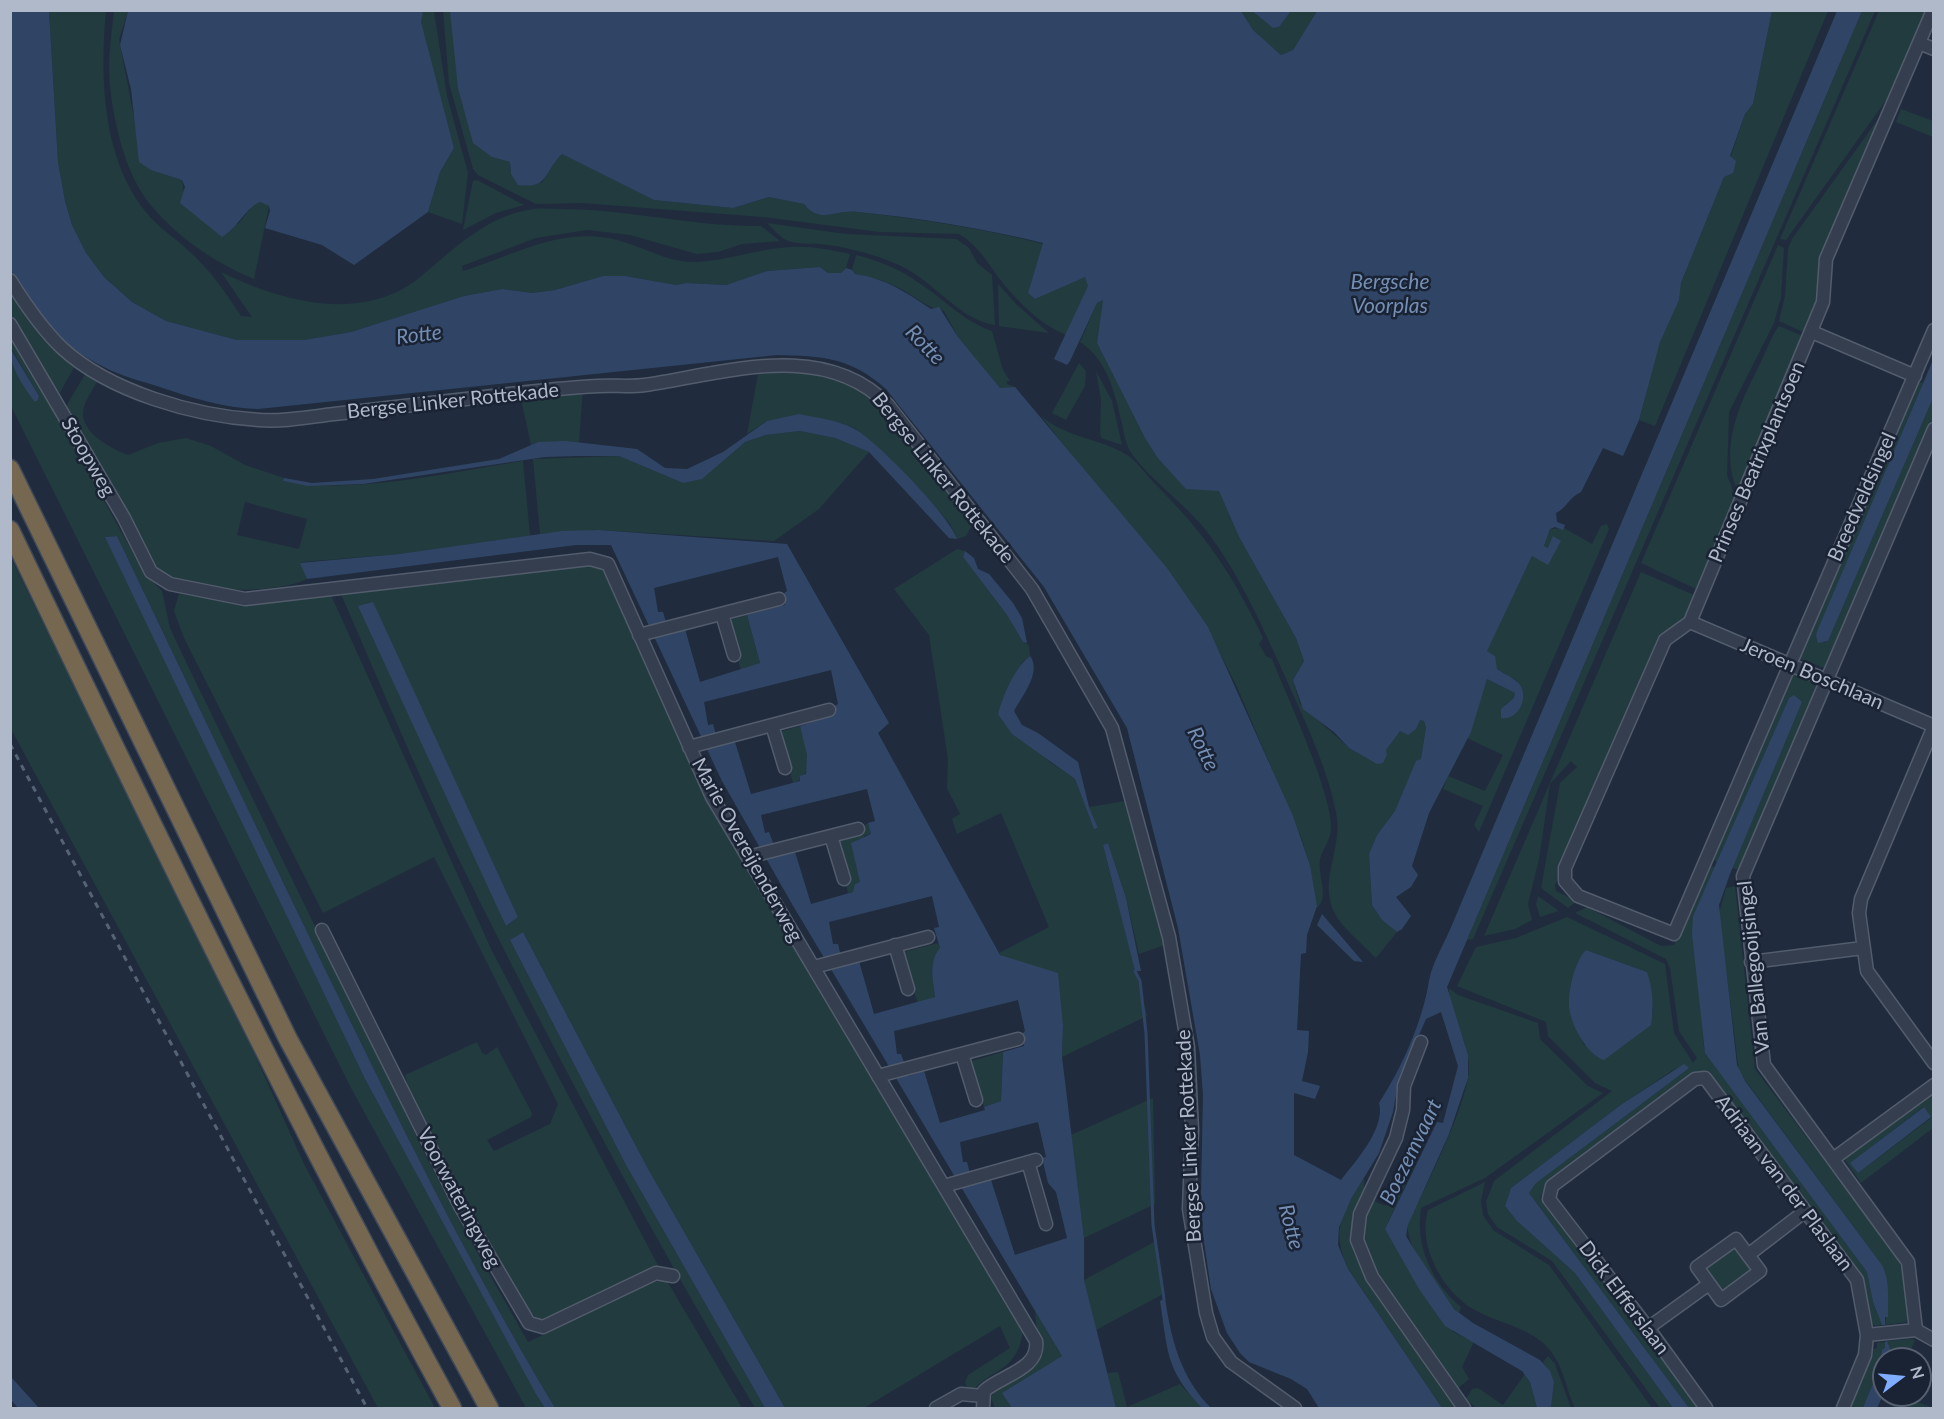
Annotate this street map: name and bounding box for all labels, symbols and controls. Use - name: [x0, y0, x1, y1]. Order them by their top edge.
- water label: Bergsche Voorplas: [1351, 269, 1429, 319]
- water label: Rotte: [395, 320, 443, 350]
- water label: Rotte: [900, 320, 950, 370]
- street label: Prinses Beatrixplantsoen: [1704, 358, 1810, 566]
- street label: Bergse Linker Rottekade: [346, 378, 560, 424]
- street label: Bergse Linker Rottekade: [867, 388, 1019, 568]
- street label: Stoopweg: [56, 413, 120, 501]
- street label: Breedveldsingel: [1823, 429, 1901, 565]
- street label: Jeroen Boschlaan: [1737, 633, 1887, 715]
- water label: Rotte: [1182, 723, 1224, 775]
- street label: Marie Overeijenderweg: [686, 754, 808, 946]
- street label: Van Ballegooijsingel: [1733, 879, 1775, 1055]
- street label: Bergse Linker Rottekade: [1171, 1029, 1207, 1243]
- street label: Adriaan van der Plaslaan: [1710, 1090, 1858, 1276]
- water label: Boezemvaart: [1375, 1095, 1447, 1209]
- street label: Voorwateringweg: [412, 1124, 506, 1272]
- water label: Rotte: [1273, 1202, 1309, 1252]
- street label: Dick Elfferslaan: [1573, 1236, 1675, 1360]
- north arrow: [1872, 1347, 1932, 1407]
- text: N: [1907, 1364, 1929, 1381]

